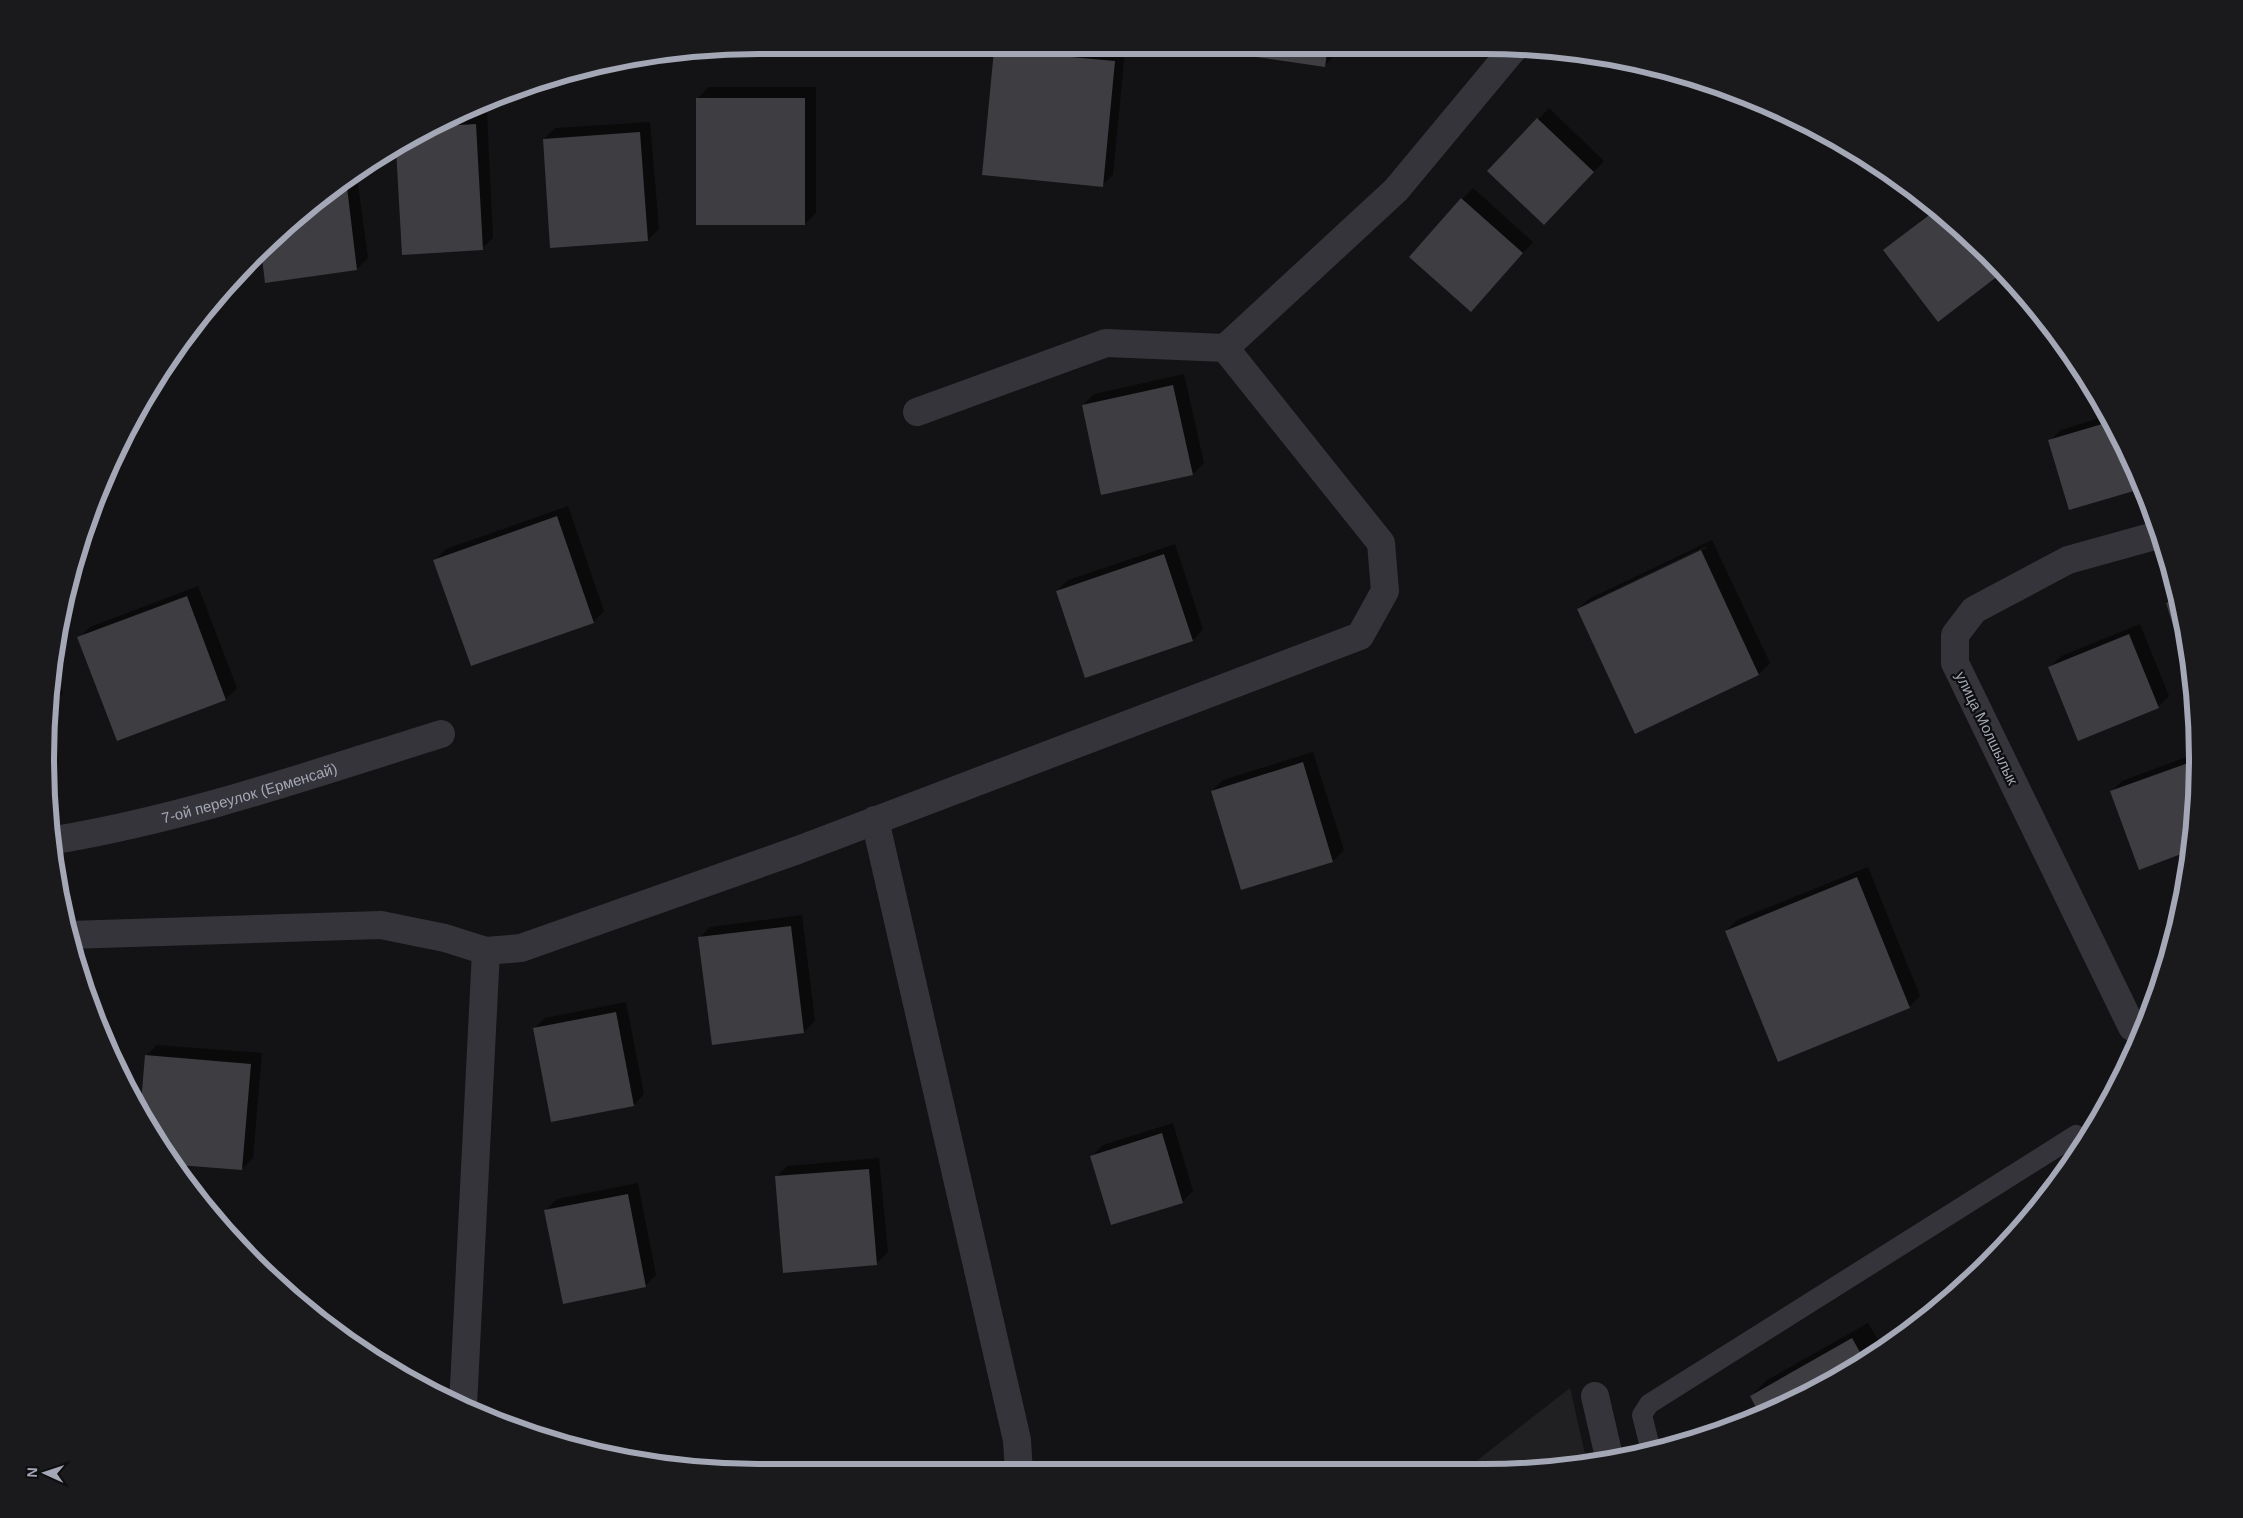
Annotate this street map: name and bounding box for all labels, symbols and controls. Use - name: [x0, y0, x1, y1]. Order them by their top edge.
- street label: улица Молшылык: [1952, 669, 2022, 788]
- street label: 7-ой переулок (Ерменсай): [160, 759, 339, 826]
- north arrow: [20, 1448, 70, 1498]
- text: N: [24, 1467, 40, 1478]

